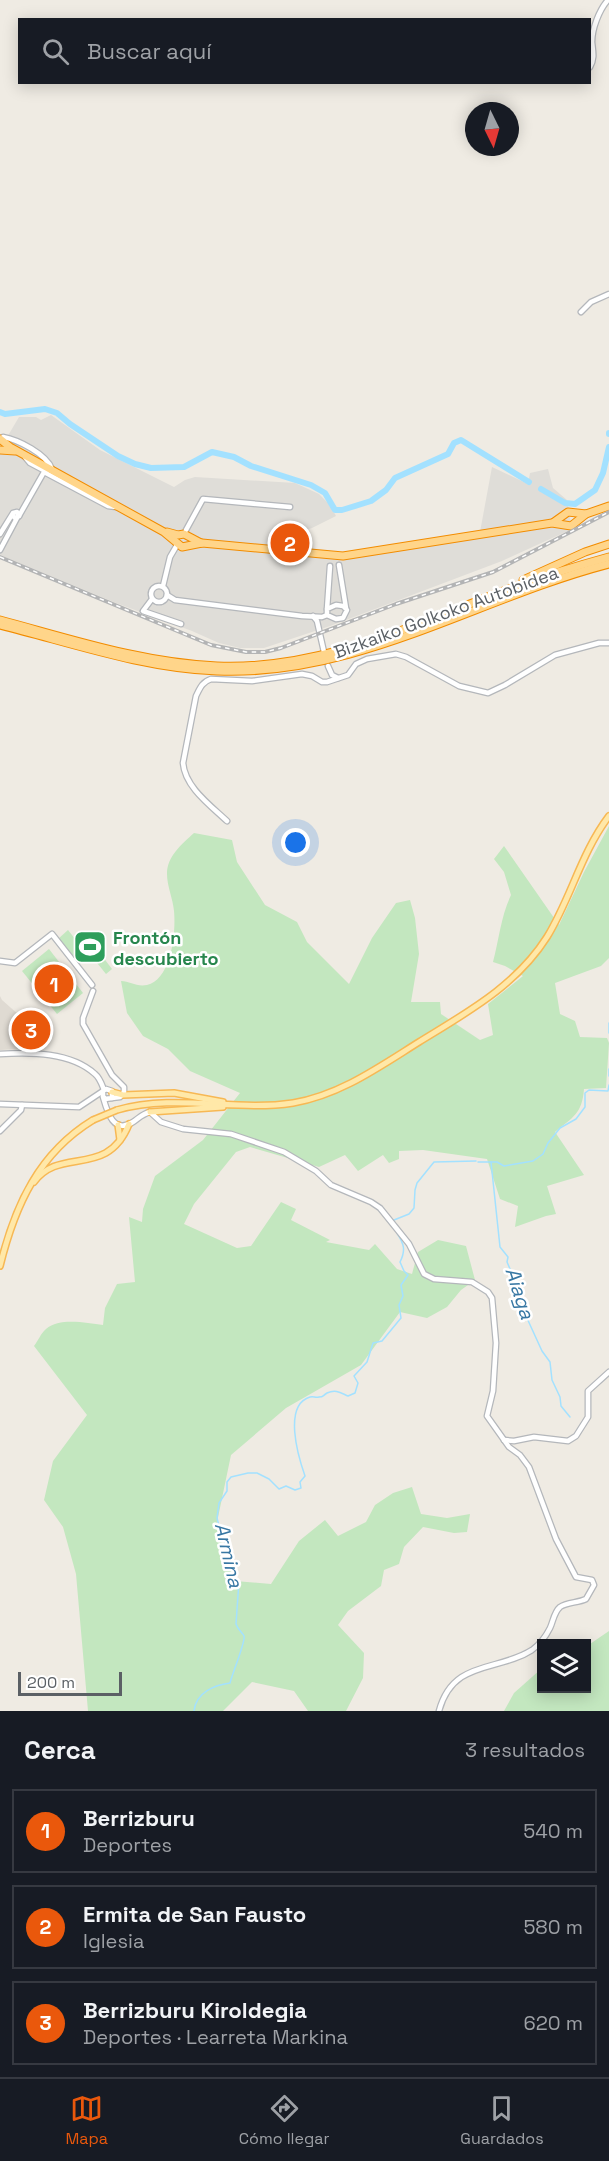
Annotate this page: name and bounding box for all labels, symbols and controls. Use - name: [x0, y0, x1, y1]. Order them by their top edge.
- search box: [18, 18, 591, 84]
- icon: search: [39, 35, 72, 68]
- text: Buscar aquí: [87, 37, 212, 65]
- north arrow: [465, 102, 519, 156]
- pin: 2: [270, 520, 310, 566]
- street label: Bizkaiko Golkoko Autobidea: [331, 561, 561, 663]
- your location: [281, 828, 310, 857]
- place label: Frontón descubierto: [113, 926, 219, 970]
- sports icon: Frontón descubierto: [72, 929, 108, 965]
- pin: 1: [34, 962, 74, 1006]
- pin: 3: [12, 1008, 51, 1052]
- water label: Aiaga: [499, 1264, 541, 1323]
- water label: Armina: [209, 1520, 249, 1591]
- map controls: [537, 1639, 591, 1693]
- button: layers: [537, 1639, 591, 1693]
- scale bar: [18, 1669, 122, 1696]
- text: 200 m: [27, 1672, 75, 1693]
- text: Cerca: [24, 1733, 96, 1767]
- text: 3 resultados: [465, 1737, 585, 1763]
- text: Berrizburu: [83, 1804, 195, 1832]
- text: 1: [41, 1818, 50, 1844]
- text: 540 m: [523, 1818, 583, 1844]
- text: Deportes: [83, 1832, 172, 1858]
- text: Ermita de San Fausto: [83, 1900, 306, 1928]
- text: 2: [40, 1914, 51, 1940]
- text: 580 m: [523, 1914, 583, 1940]
- text: Iglesia: [83, 1928, 144, 1954]
- text: Berrizburu Kiroldegia: [83, 1996, 307, 2024]
- text: 3: [39, 2010, 52, 2036]
- text: 620 m: [524, 2010, 583, 2036]
- text: Deportes · Learreta Markina: [83, 2024, 348, 2050]
- tab: Mapa: [65, 2092, 108, 2149]
- tab: Cómo llegar: [239, 2092, 330, 2149]
- tab: Guardados: [460, 2092, 544, 2149]

